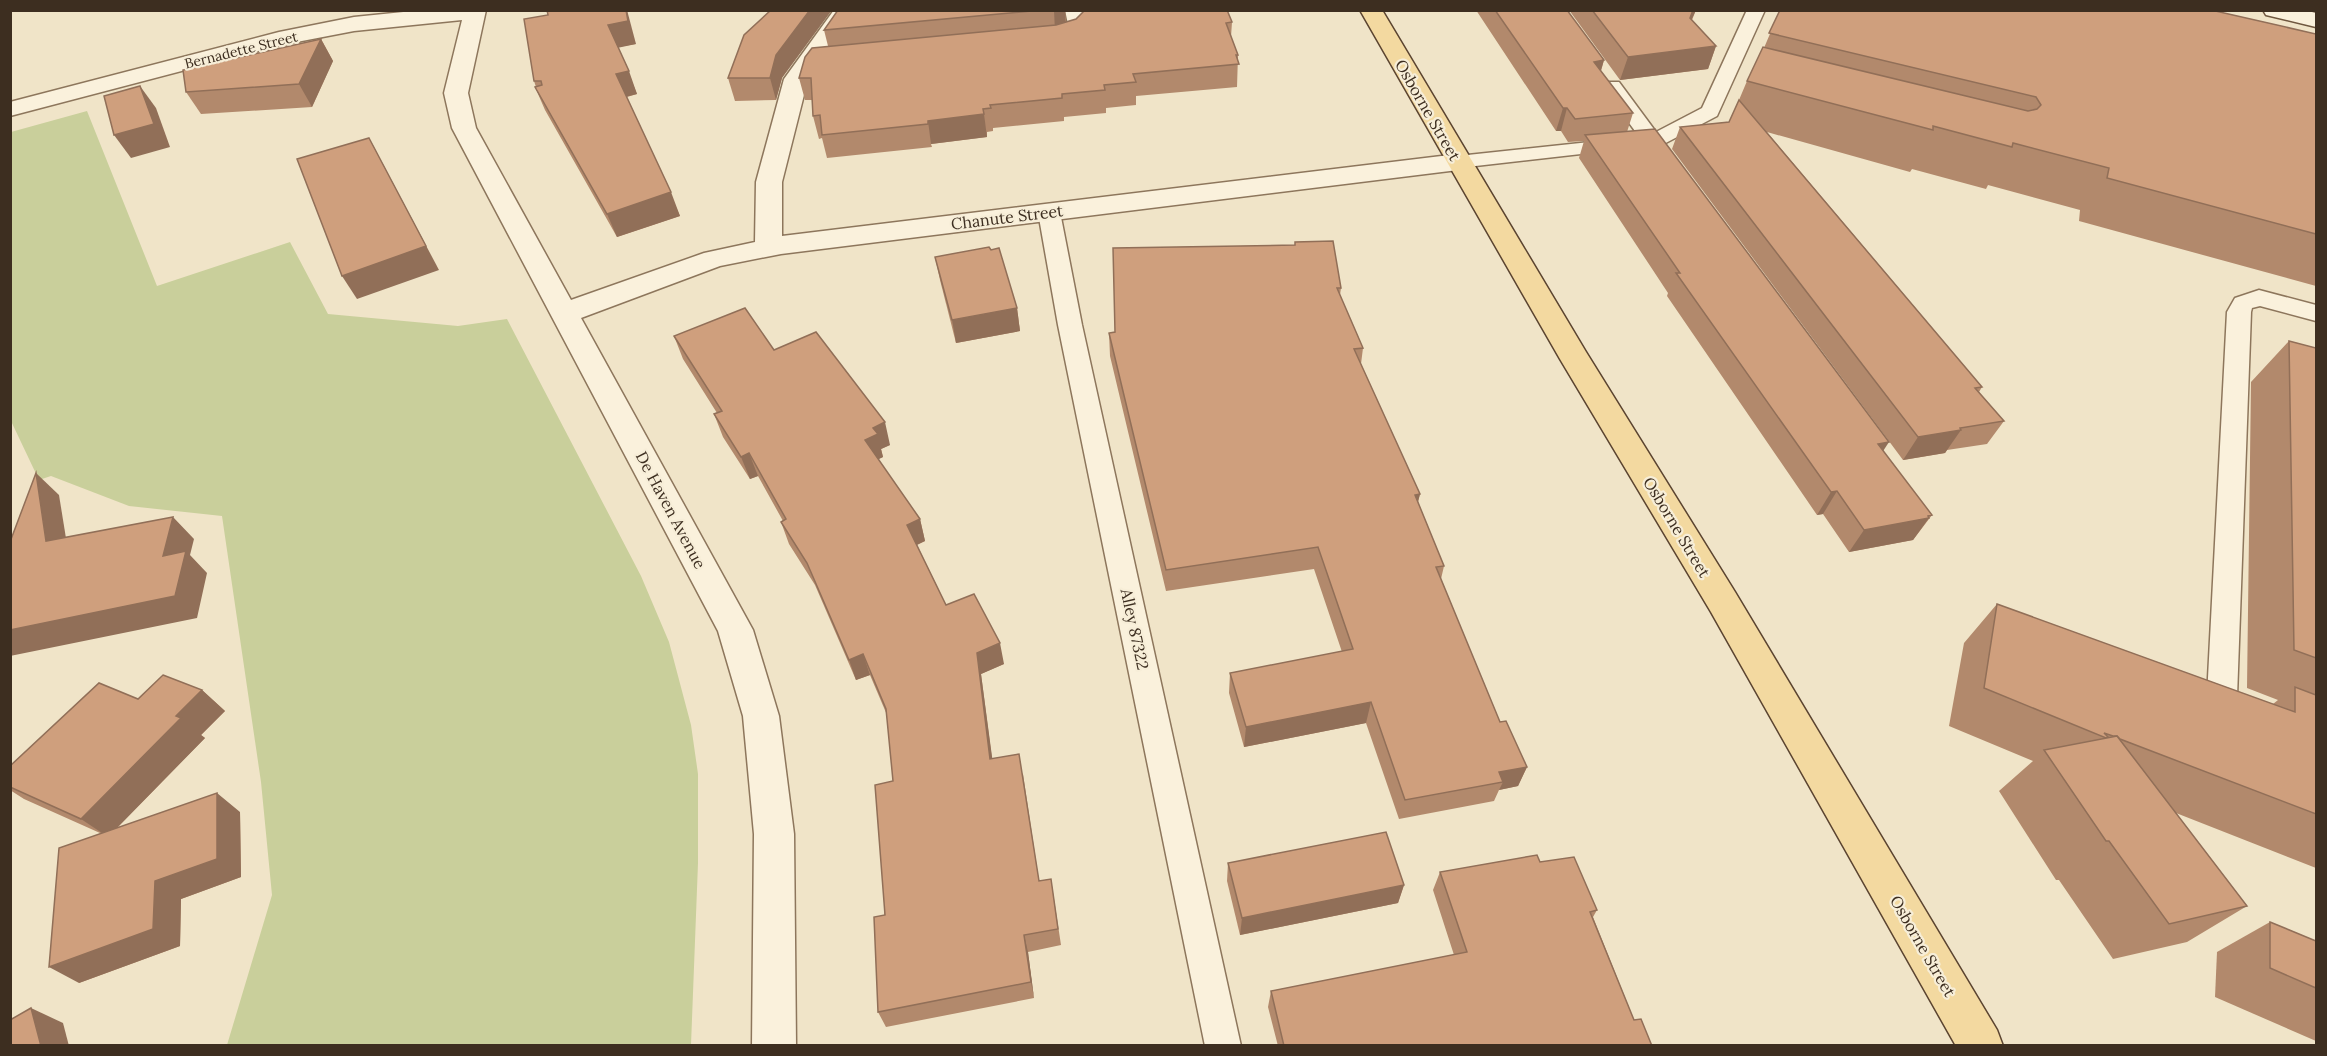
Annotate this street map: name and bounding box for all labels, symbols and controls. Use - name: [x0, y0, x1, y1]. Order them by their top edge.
- street label: Bernadette Street: [183, 27, 300, 73]
- street label: Osborne Street: [1391, 56, 1465, 165]
- street label: Chanute Street: [950, 200, 1065, 234]
- street label: De Haven Avenue: [632, 448, 711, 572]
- street label: Osborne Street: [1639, 473, 1715, 582]
- street label: Alley 87322: [1116, 586, 1153, 671]
- street label: Osborne Street: [1886, 892, 1960, 1001]

